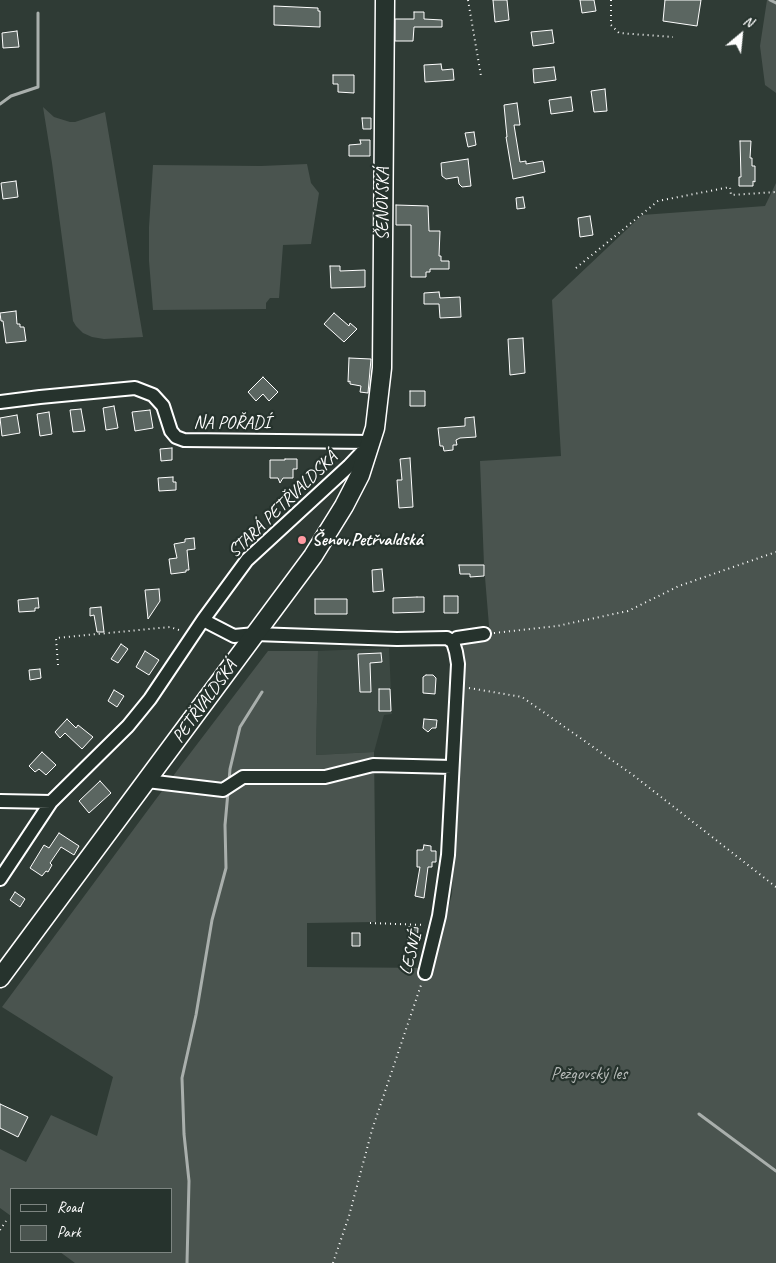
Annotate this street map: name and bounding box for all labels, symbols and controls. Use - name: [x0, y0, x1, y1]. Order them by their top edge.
- north arrow: [716, 10, 766, 60]
- text: N: [740, 12, 756, 31]
- street label: ŠENOVSKÁ: [372, 167, 394, 241]
- street label: NA POŘADÍ: [193, 412, 271, 434]
- street label: STARÁ PETŘVALDSKÁ: [224, 447, 342, 563]
- place label: Šenov,Petřvaldská: [312, 529, 423, 551]
- marker: Šenov,Petřvaldská: [296, 534, 308, 546]
- street label: PETŘVALDSKÁ: [168, 657, 242, 747]
- street label: LESNÍ: [395, 931, 427, 977]
- park label: Pežgovský les: [551, 1063, 627, 1085]
- legend: [10, 1188, 172, 1253]
- text: Road: [57, 1198, 82, 1217]
- text: Park: [57, 1223, 81, 1242]

